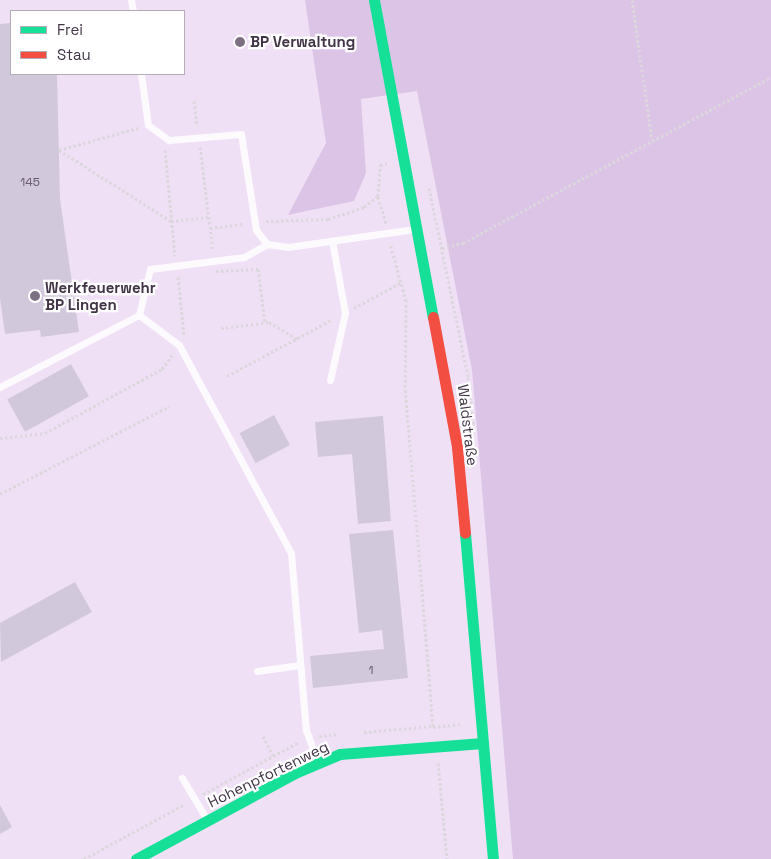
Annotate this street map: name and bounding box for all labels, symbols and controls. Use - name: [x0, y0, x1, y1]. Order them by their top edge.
- legend: [10, 10, 185, 75]
- text: Frei: [57, 20, 83, 39]
- place label: BP Verwaltung: [250, 33, 356, 51]
- marker: BP Verwaltung: [234, 36, 246, 48]
- text: Stau: [57, 45, 91, 64]
- house number: 145: [20, 176, 40, 190]
- place label: Werkfeuerwehr BP Lingen: [45, 278, 156, 313]
- marker: Werkfeuerwehr BP Lingen: [29, 290, 41, 302]
- street label: Waldstraße: [454, 383, 482, 467]
- house number: 1: [368, 664, 374, 678]
- street label: Hohenpfortenweg: [205, 737, 331, 811]

